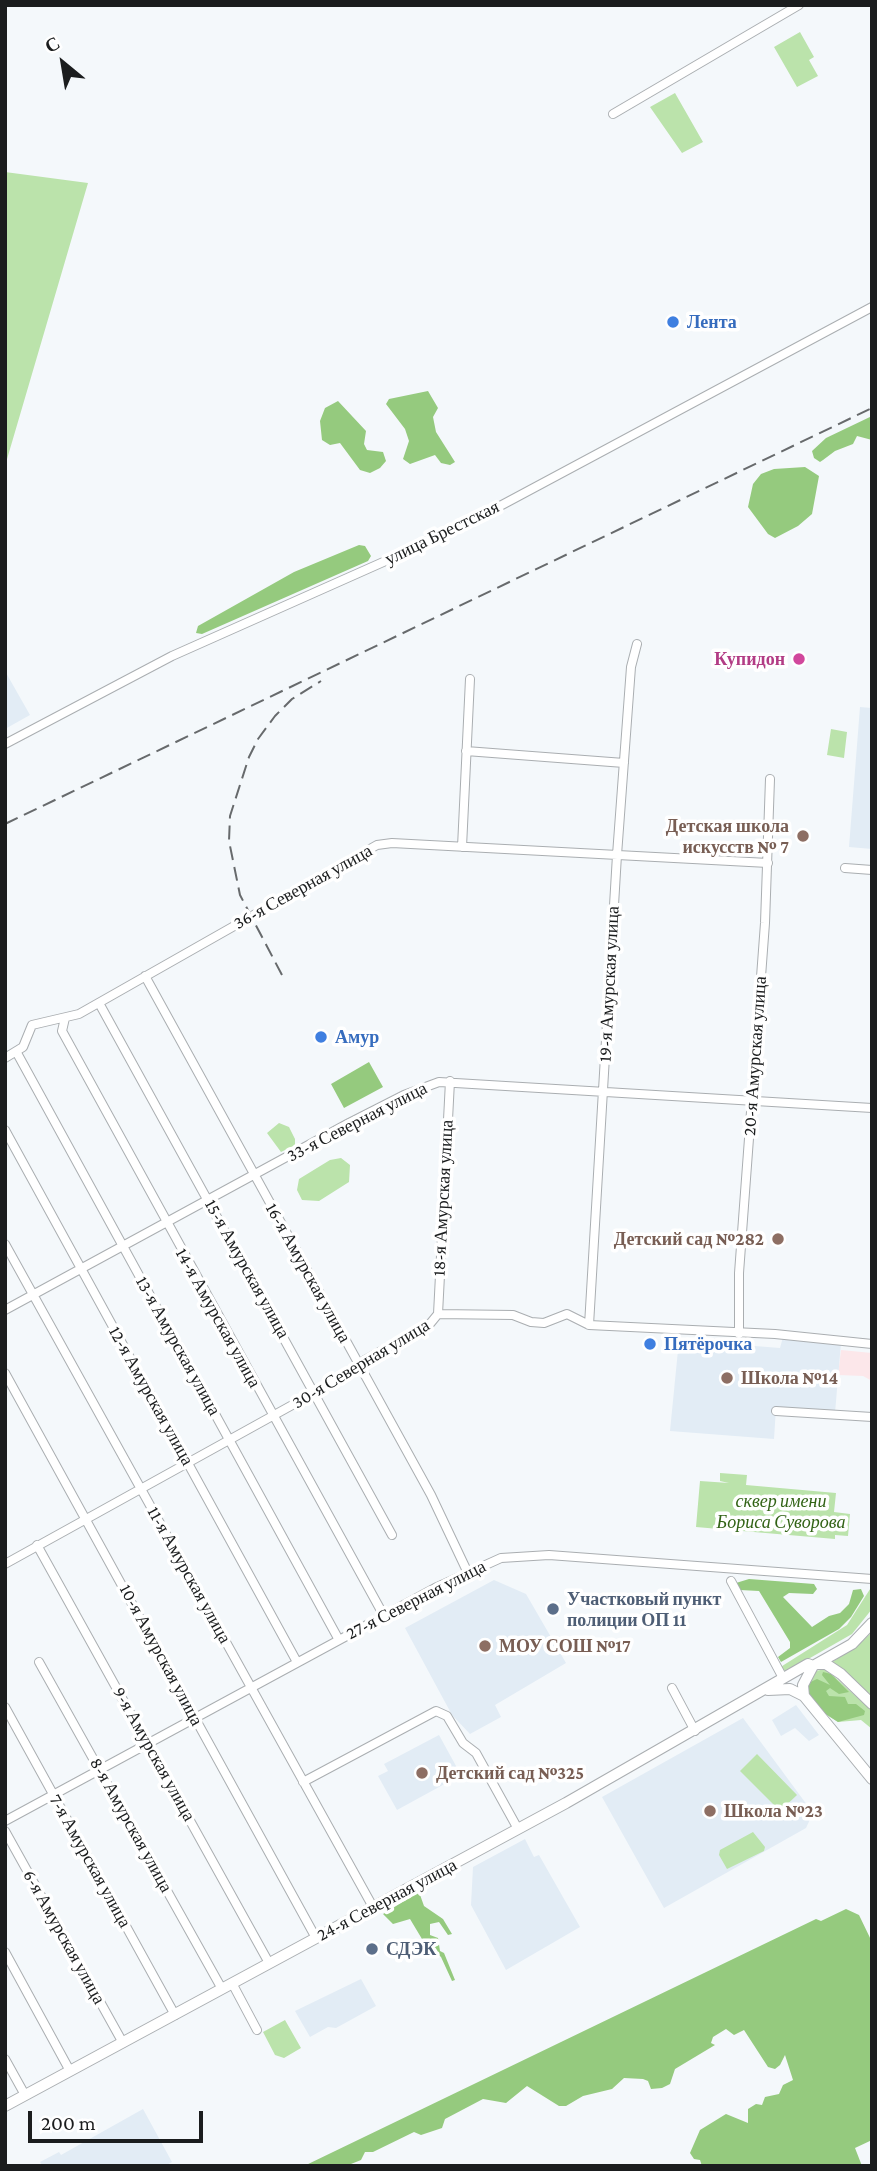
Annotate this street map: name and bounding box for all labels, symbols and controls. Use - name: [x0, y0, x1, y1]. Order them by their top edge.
- north arrow: [28, 28, 98, 98]
- text: С: [41, 32, 63, 57]
- place label: Лента: [687, 311, 737, 333]
- marker: Лента: [665, 314, 681, 330]
- street label: улица Брестская: [381, 496, 503, 570]
- place label: Купидон: [714, 648, 785, 670]
- marker: Купидон: [791, 651, 807, 667]
- place label: Детская школа искусств № 7: [666, 815, 789, 858]
- marker: Детская школа искусств № 7: [795, 828, 811, 844]
- street label: 36-я Северная улица: [230, 840, 376, 934]
- street label: 19-я Амурская улица: [594, 905, 624, 1063]
- street label: 20-я Амурская улица: [739, 975, 771, 1137]
- place label: Амур: [335, 1026, 379, 1048]
- marker: Амур: [313, 1029, 329, 1045]
- street label: 33-я Северная улица: [283, 1077, 431, 1167]
- street label: 18-я Амурская улица: [428, 1119, 458, 1277]
- street label: 15-я Амурская улица: [200, 1196, 294, 1342]
- street label: 16-я Амурская улица: [261, 1199, 355, 1347]
- place label: Детский сад №282: [614, 1228, 764, 1250]
- marker: Детский сад №282: [770, 1231, 786, 1247]
- street label: 14-я Амурская улица: [171, 1244, 265, 1392]
- street label: 13-я Амурская улица: [131, 1273, 225, 1419]
- street label: 30-я Северная улица: [288, 1315, 434, 1413]
- street label: 12-я Амурская улица: [104, 1323, 198, 1469]
- place label: Пятёрочка: [664, 1333, 752, 1355]
- marker: Пятёрочка: [642, 1336, 658, 1352]
- place label: Школа №14: [741, 1367, 838, 1389]
- marker: Школа №14: [719, 1370, 735, 1386]
- park label: сквер имени Бориса Суворова: [717, 1490, 845, 1532]
- street label: 11-я Амурская улица: [142, 1503, 236, 1647]
- street label: 27-я Северная улица: [343, 1555, 489, 1645]
- street label: 10-я Амурская улица: [115, 1580, 207, 1730]
- place label: Участковый пункт полиции ОП 11: [567, 1588, 721, 1630]
- marker: Участковый пункт полиции ОП 11: [545, 1601, 561, 1617]
- place label: МОУ СОШ №17: [499, 1635, 631, 1657]
- marker: МОУ СОШ №17: [477, 1638, 493, 1654]
- street label: 9-я Амурская улица: [108, 1683, 200, 1825]
- street label: 8-я Амурская улица: [85, 1754, 177, 1896]
- place label: Детский сад №325: [436, 1762, 584, 1784]
- marker: Детский сад №325: [414, 1765, 430, 1781]
- street label: 7-я Амурская улица: [44, 1791, 136, 1931]
- place label: Школа №23: [724, 1800, 823, 1822]
- marker: Школа №23: [702, 1803, 718, 1819]
- street label: 24-я Северная улица: [313, 1854, 461, 1946]
- street label: 6-я Амурская улица: [18, 1866, 110, 2008]
- place label: СДЭК: [386, 1938, 436, 1960]
- marker: СДЭК: [364, 1941, 380, 1957]
- scale bar: [32, 2098, 206, 2142]
- text: 200 m: [41, 2111, 96, 2135]

